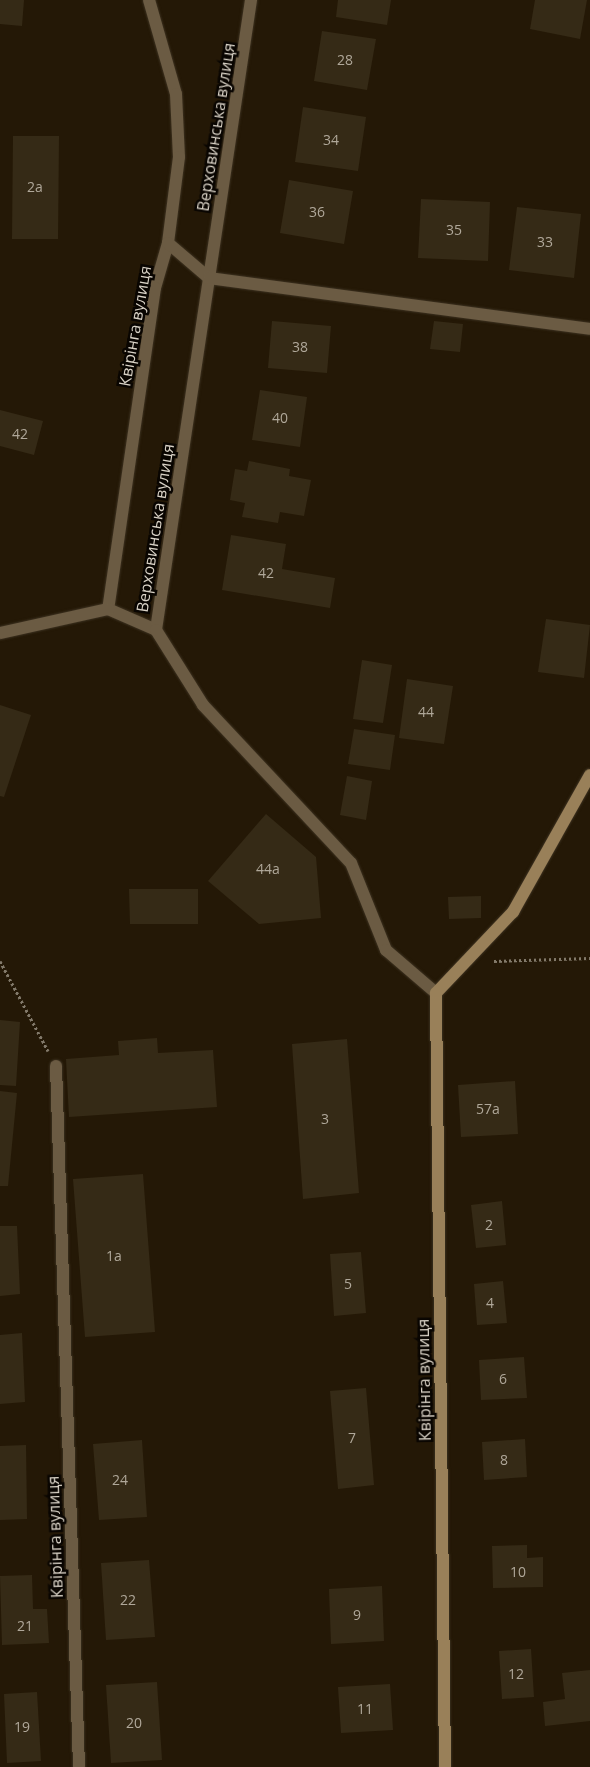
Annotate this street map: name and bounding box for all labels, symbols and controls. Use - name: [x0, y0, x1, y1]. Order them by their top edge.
- street label: Верховинська вулиця: [193, 41, 239, 213]
- house number: 28: [337, 52, 353, 68]
- house number: 34: [323, 132, 339, 148]
- house number: 2а: [27, 179, 43, 195]
- house number: 36: [309, 204, 325, 220]
- house number: 35: [446, 222, 462, 238]
- house number: 33: [537, 234, 553, 250]
- street label: Квірінга вулиця: [115, 264, 155, 388]
- house number: 38: [292, 339, 308, 355]
- house number: 40: [272, 410, 288, 426]
- house number: 42: [12, 426, 28, 442]
- street label: Верховинська вулиця: [132, 442, 178, 614]
- house number: 42: [258, 565, 274, 581]
- house number: 44: [418, 704, 434, 720]
- house number: 44а: [256, 861, 280, 877]
- house number: 57а: [476, 1101, 500, 1117]
- house number: 3: [321, 1111, 329, 1127]
- house number: 2: [485, 1217, 493, 1233]
- house number: 1а: [106, 1248, 122, 1264]
- house number: 5: [344, 1276, 352, 1292]
- house number: 4: [486, 1295, 494, 1311]
- street label: Квірінга вулиця: [413, 1319, 435, 1441]
- house number: 6: [499, 1371, 507, 1387]
- house number: 7: [348, 1430, 356, 1446]
- house number: 8: [500, 1452, 508, 1468]
- house number: 24: [112, 1472, 128, 1488]
- street label: Квірінга вулиця: [43, 1476, 67, 1598]
- house number: 10: [510, 1564, 526, 1580]
- house number: 22: [120, 1592, 136, 1608]
- house number: 9: [353, 1607, 361, 1623]
- house number: 21: [17, 1618, 33, 1634]
- house number: 12: [508, 1666, 524, 1682]
- house number: 11: [357, 1701, 373, 1717]
- house number: 20: [126, 1715, 142, 1731]
- house number: 19: [14, 1719, 30, 1735]

